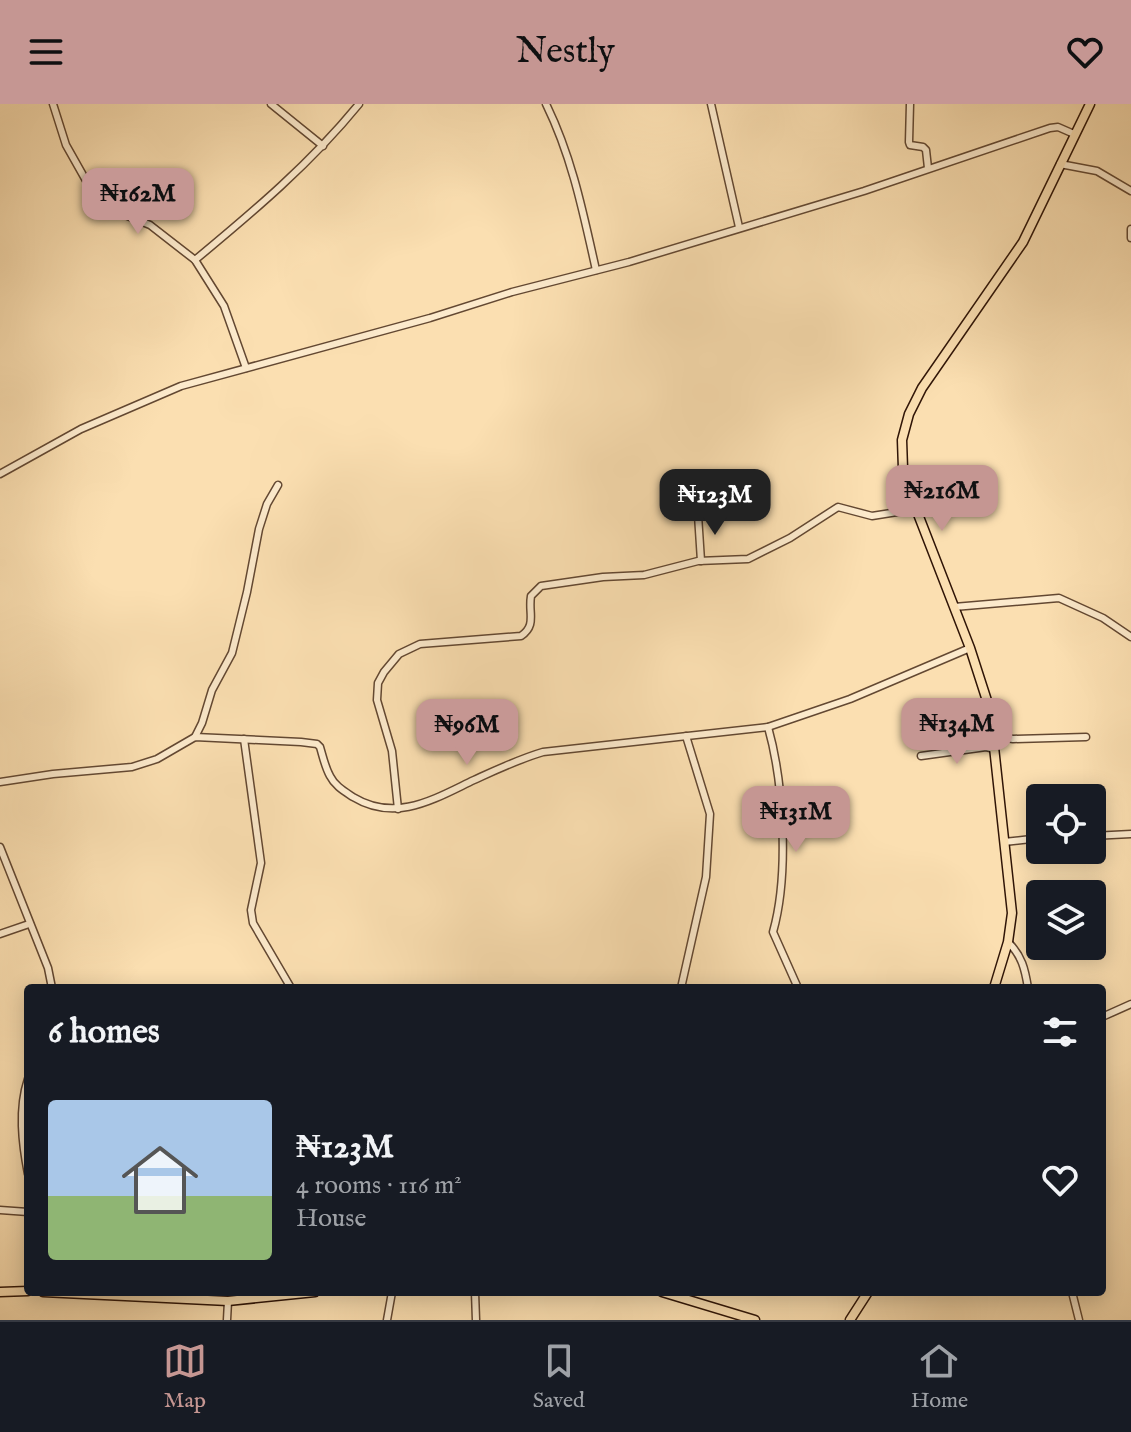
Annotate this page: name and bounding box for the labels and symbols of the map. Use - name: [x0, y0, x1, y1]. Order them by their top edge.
- pin: ₦162M: [82, 168, 194, 236]
- pin: ₦216M: [886, 465, 998, 533]
- pin: ₦123M: [659, 469, 771, 537]
- pin: ₦134M: [901, 698, 1013, 766]
- pin: ₦96M: [420, 699, 514, 767]
- pin: ₦131M: [740, 786, 852, 854]

